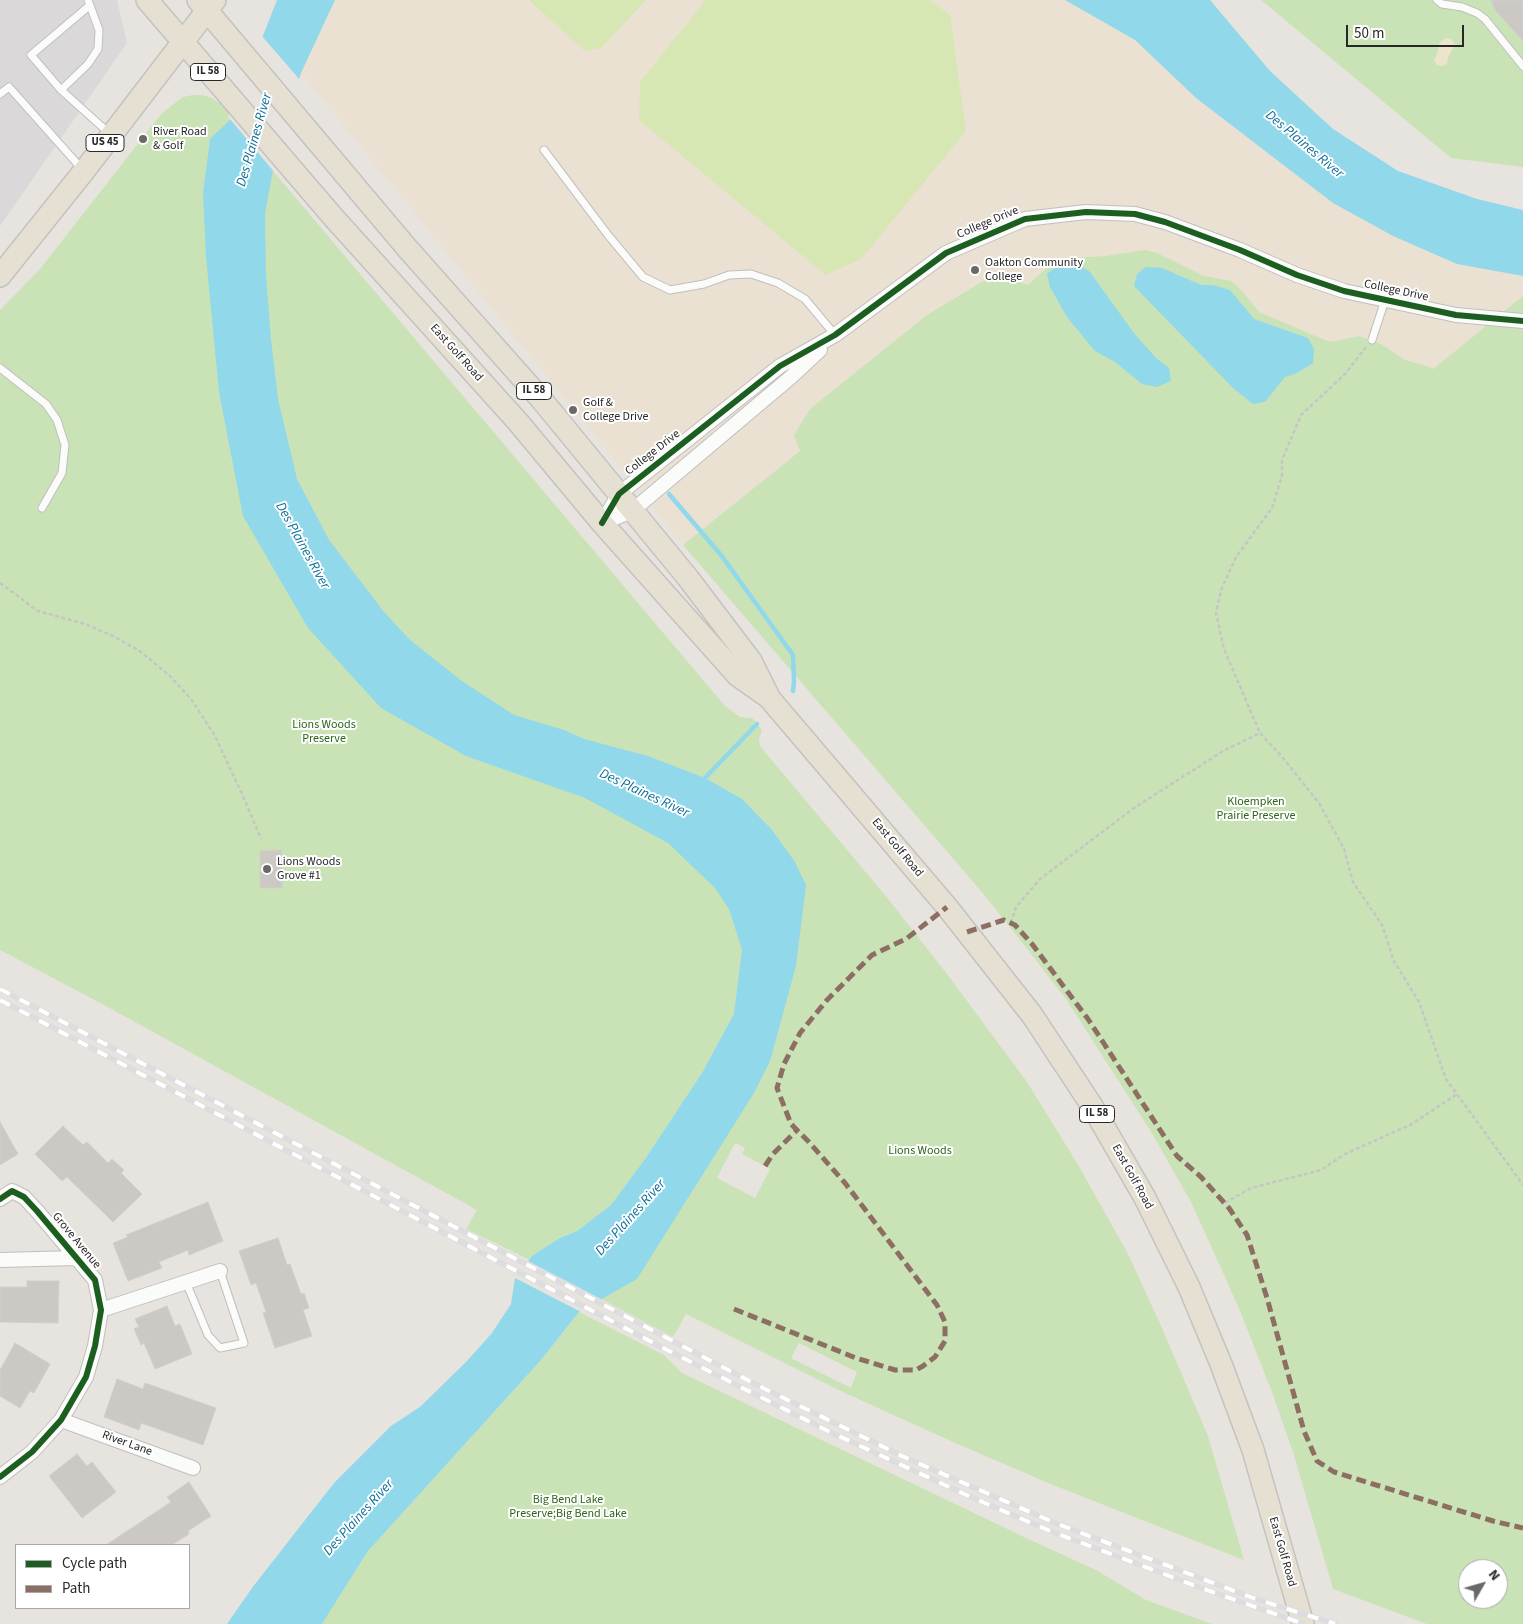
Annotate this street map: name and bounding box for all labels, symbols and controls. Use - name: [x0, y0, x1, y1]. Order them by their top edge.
- scale bar: [1348, 15, 1466, 47]
- text: 50 m: [1354, 23, 1384, 44]
- road number: IL 58: [190, 64, 226, 80]
- water label: Des Plaines River: [234, 91, 276, 189]
- water label: Des Plaines River: [1262, 107, 1346, 183]
- place label: River Road & Golf: [153, 125, 207, 153]
- marker: River Road & Golf: [137, 133, 149, 145]
- road number: US 45: [86, 134, 124, 152]
- street label: College Drive: [955, 204, 1021, 242]
- place label: Oakton Community College: [985, 256, 1083, 284]
- marker: Oakton Community College: [969, 264, 981, 276]
- street label: College Drive: [1362, 277, 1430, 305]
- street label: East Golf Road: [426, 321, 486, 385]
- road number: IL 58: [516, 382, 552, 400]
- place label: Golf & College Drive: [583, 396, 649, 424]
- marker: Golf & College Drive: [567, 404, 579, 416]
- street label: College Drive: [623, 427, 683, 479]
- water label: Des Plaines River: [271, 500, 333, 592]
- park label: Lions Woods Preserve: [292, 718, 356, 746]
- water label: Des Plaines River: [597, 766, 691, 822]
- park label: Kloempken Prairie Preserve: [1217, 795, 1295, 823]
- street label: East Golf Road: [868, 816, 926, 880]
- place label: Lions Woods Grove #1: [277, 855, 340, 883]
- marker: Lions Woods Grove #1: [261, 863, 273, 875]
- road number: IL 58: [1080, 1106, 1114, 1122]
- street label: East Golf Road: [1108, 1142, 1156, 1212]
- park label: Lions Woods: [888, 1144, 952, 1158]
- water label: Des Plaines River: [592, 1176, 670, 1260]
- street label: Grove Avenue: [48, 1210, 104, 1272]
- street label: River Lane: [100, 1428, 154, 1460]
- water label: Des Plaines River: [320, 1476, 398, 1560]
- park label: Big Bend Lake Preserve;Big Bend Lake: [509, 1493, 627, 1521]
- street label: East Golf Road: [1265, 1515, 1299, 1589]
- legend: [15, 1544, 190, 1609]
- text: Cycle path: [62, 1553, 127, 1574]
- north arrow: [1458, 1559, 1508, 1609]
- text: N: [1483, 1566, 1505, 1585]
- text: Path: [62, 1578, 90, 1599]

